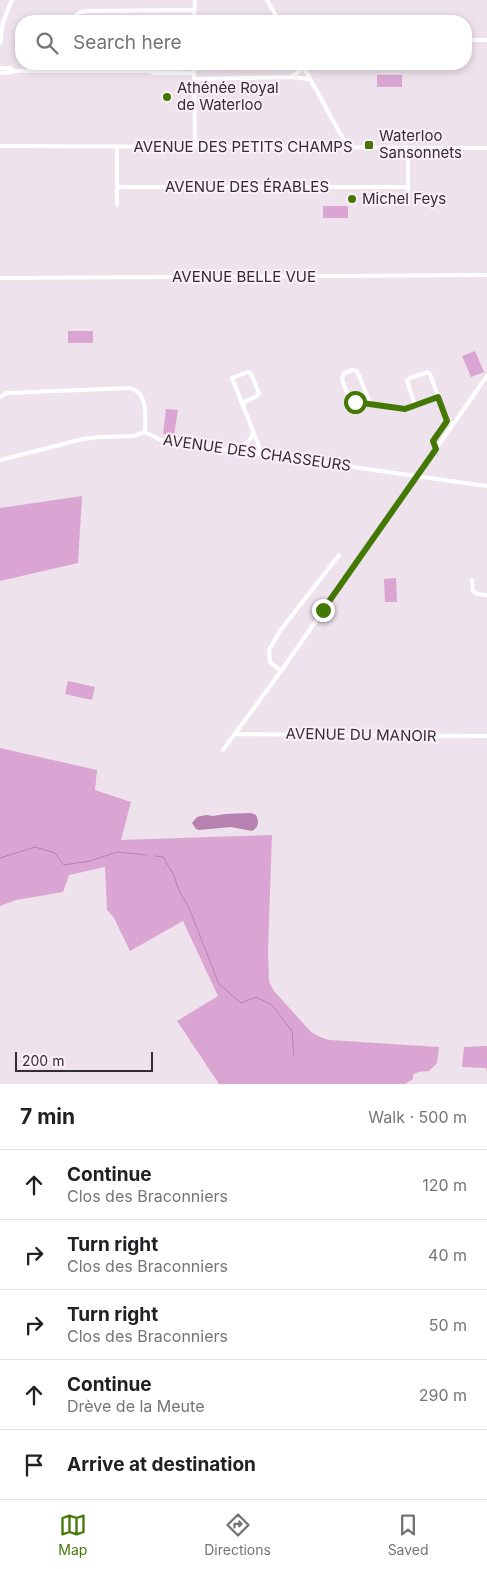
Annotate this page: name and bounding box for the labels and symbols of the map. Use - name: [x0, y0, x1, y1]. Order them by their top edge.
- place label: Athénée Royal de Waterloo: [177, 78, 279, 114]
- marker: Athénée Royal de Waterloo: [161, 91, 173, 103]
- place label: Waterloo Sansonnets: [379, 126, 462, 162]
- street label: AVENUE DES PETITS CHAMPS: [133, 137, 353, 156]
- marker: Waterloo Sansonnets: [363, 139, 375, 151]
- street label: AVENUE DES ÉRABLES: [165, 177, 329, 196]
- place label: Michel Feys: [362, 189, 446, 208]
- marker: Michel Feys: [346, 193, 358, 205]
- street label: AVENUE BELLE VUE: [172, 267, 316, 286]
- route start: [344, 391, 367, 414]
- street label: AVENUE DES CHASSEURS: [162, 430, 352, 475]
- route end: [312, 599, 335, 622]
- street label: AVENUE DU MANOIR: [285, 724, 437, 745]
- scale bar: [15, 1049, 152, 1072]

